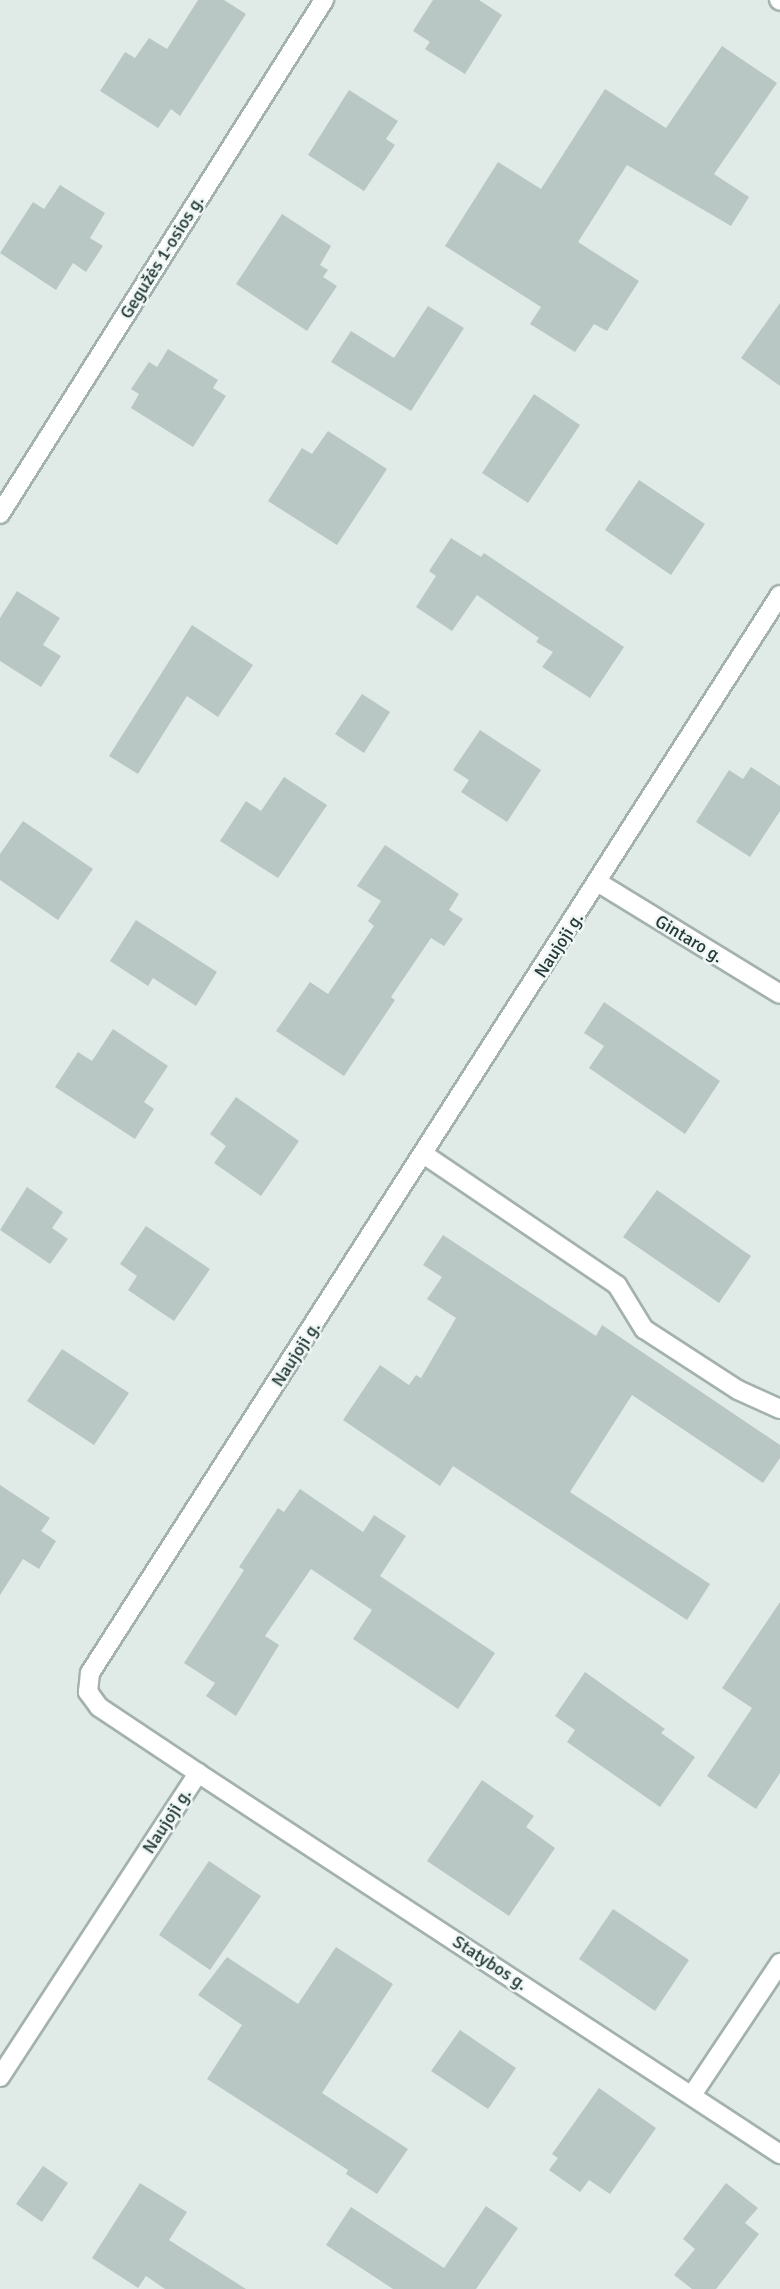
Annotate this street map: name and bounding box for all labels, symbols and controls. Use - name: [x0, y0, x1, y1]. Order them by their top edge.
- street label: Gegužės 1-osios g.: [115, 191, 209, 323]
- street label: Naujoji g.: [530, 908, 588, 982]
- street label: Gintaro g.: [651, 910, 727, 968]
- street label: Naujoji g.: [267, 1317, 325, 1391]
- street label: Naujoji g.: [138, 1784, 196, 1858]
- street label: Statybos g.: [448, 1931, 532, 1995]

